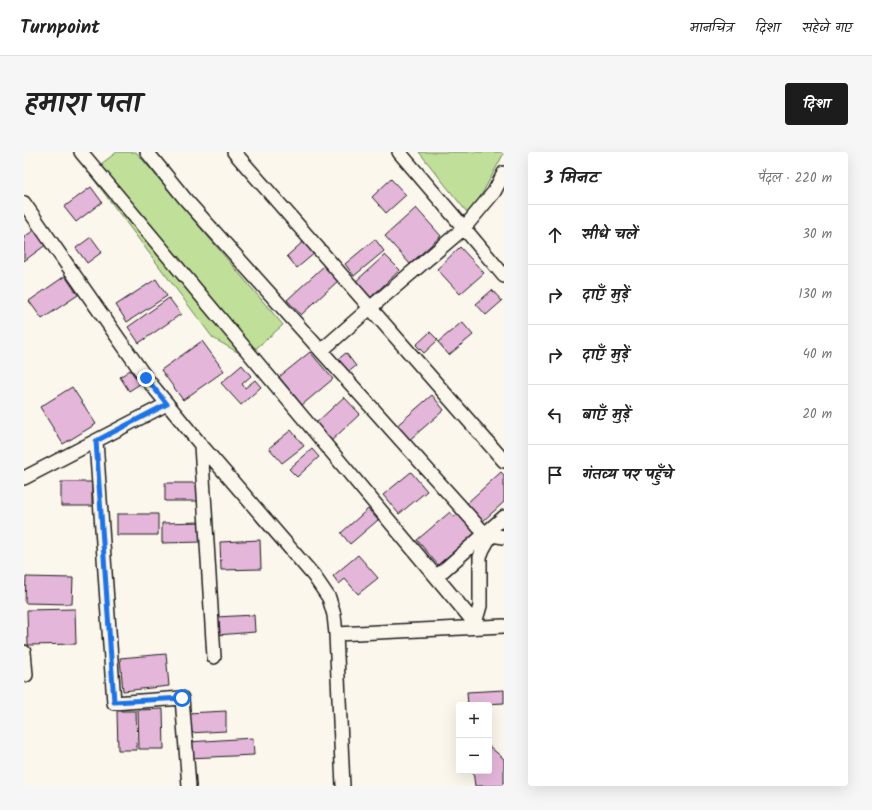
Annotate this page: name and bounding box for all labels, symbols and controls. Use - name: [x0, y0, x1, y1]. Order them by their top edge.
- text: Turnpoint: [20, 13, 100, 43]
- text: मानचित्र: [690, 17, 733, 39]
- text: दिशा: [755, 17, 780, 39]
- text: सहेजे गए: [802, 17, 852, 39]
- text: हमारा पता: [24, 82, 141, 127]
- button: दिशा: [785, 83, 848, 125]
- text: 3 मिनट: [544, 165, 598, 192]
- text: पैदल · 220 m: [758, 168, 832, 189]
- text: सीधे चलें: [582, 223, 637, 247]
- icon: ahead: [544, 224, 566, 246]
- text: 30 m: [803, 224, 832, 245]
- text: दाएँ मुड़ें: [582, 283, 629, 307]
- icon: right: [544, 284, 566, 306]
- text: 130 m: [798, 284, 832, 305]
- text: दाएँ मुड़ें: [582, 343, 629, 367]
- icon: right: [544, 344, 566, 366]
- text: 40 m: [803, 344, 832, 365]
- route end: [137, 369, 155, 387]
- text: बाएँ मुड़ें: [582, 403, 630, 427]
- icon: left: [544, 404, 566, 426]
- text: 20 m: [802, 404, 832, 425]
- text: गंतव्य पर पहुँचे: [582, 463, 673, 487]
- icon: arrive: [544, 464, 566, 486]
- route start: [173, 689, 191, 707]
- map controls: [456, 702, 492, 774]
- button: +: [456, 702, 492, 738]
- button: −: [456, 738, 492, 774]

